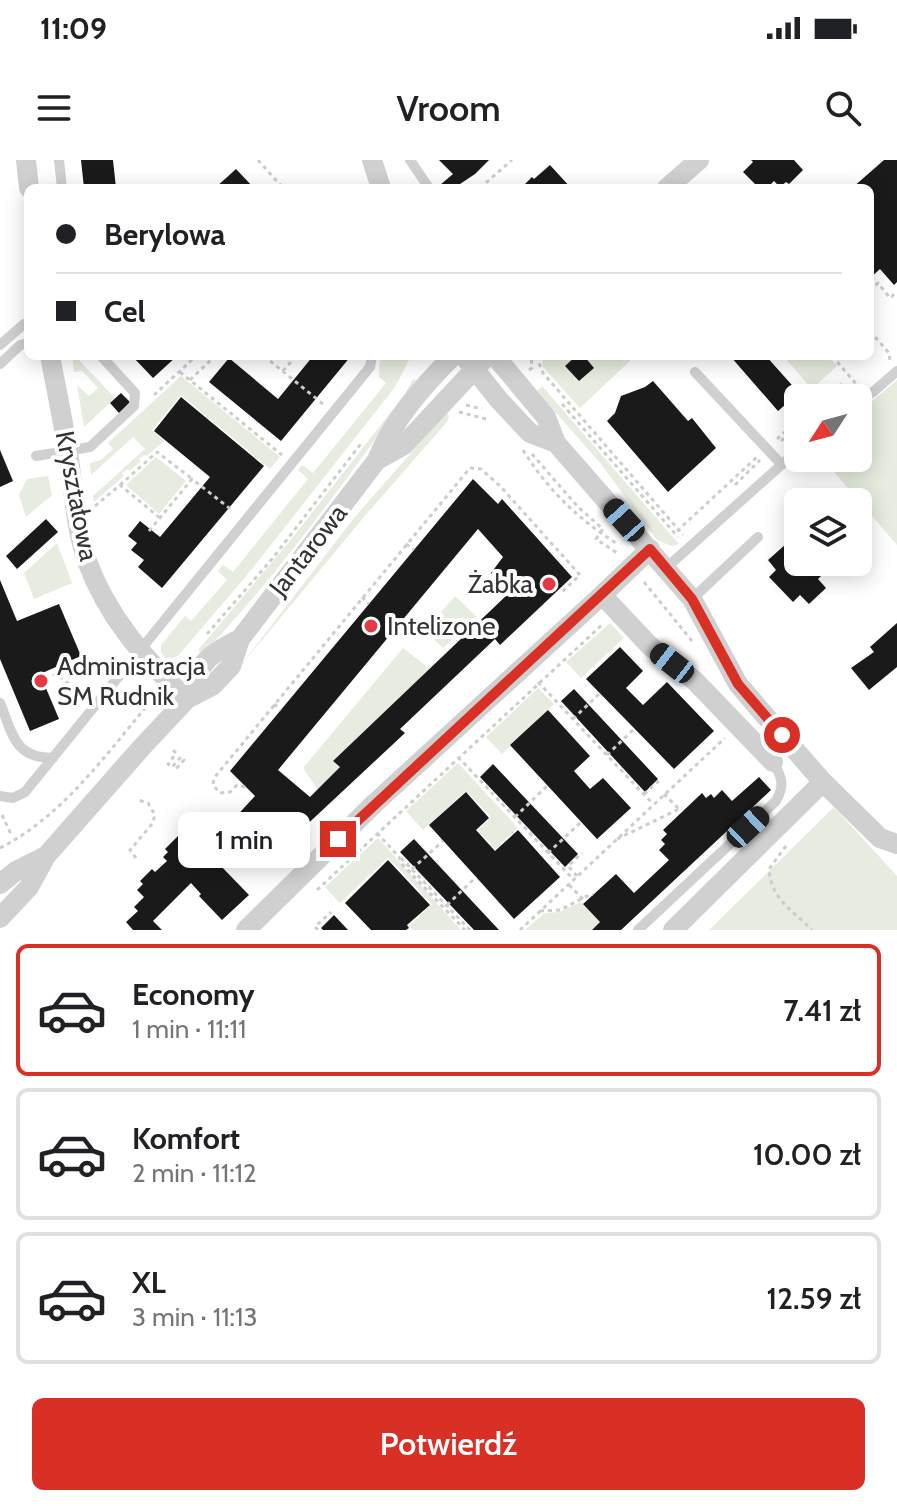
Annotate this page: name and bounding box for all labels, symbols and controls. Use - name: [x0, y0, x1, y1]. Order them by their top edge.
- text: 11:09: [40, 10, 107, 47]
- icon: menu: [32, 86, 76, 130]
- text: Vroom: [396, 86, 501, 130]
- icon: search: [821, 86, 865, 130]
- text: Berylowa: [104, 216, 226, 253]
- text: Cel: [104, 293, 145, 330]
- north arrow: [784, 384, 872, 472]
- map controls: [784, 384, 872, 576]
- street label: Kryształowa: [49, 428, 105, 564]
- button: layers: [784, 488, 872, 576]
- car: [599, 494, 649, 546]
- street label: Jantarowa: [262, 497, 354, 603]
- place label: Żabka: [468, 568, 534, 600]
- marker: Żabka: [540, 575, 558, 593]
- place label: Intelizone: [387, 610, 495, 642]
- marker: Intelizone: [362, 617, 380, 635]
- car: [646, 639, 698, 687]
- place label: Administracja SM Rudnik: [57, 650, 206, 712]
- marker: Administracja SM Rudnik: [32, 672, 50, 690]
- route start: [764, 717, 800, 753]
- car: [722, 802, 774, 852]
- callout: 1 min: [178, 811, 310, 867]
- route end: [320, 821, 356, 857]
- text: 1 min: [215, 824, 273, 856]
- icon: car: [36, 974, 108, 1046]
- text: Economy: [132, 976, 255, 1013]
- text: 7.41 zł: [783, 992, 861, 1029]
- text: 1 min · 11:11: [132, 1013, 246, 1045]
- icon: car: [36, 1118, 108, 1190]
- text: Komfort: [132, 1120, 240, 1157]
- text: 10.00 zł: [753, 1136, 861, 1173]
- text: 2 min · 11:12: [132, 1157, 257, 1189]
- icon: car: [36, 1262, 108, 1334]
- text: XL: [132, 1264, 166, 1301]
- text: 12.59 zł: [767, 1280, 861, 1317]
- text: 3 min · 11:13: [132, 1301, 258, 1333]
- button: Potwierdź: [32, 1398, 865, 1490]

